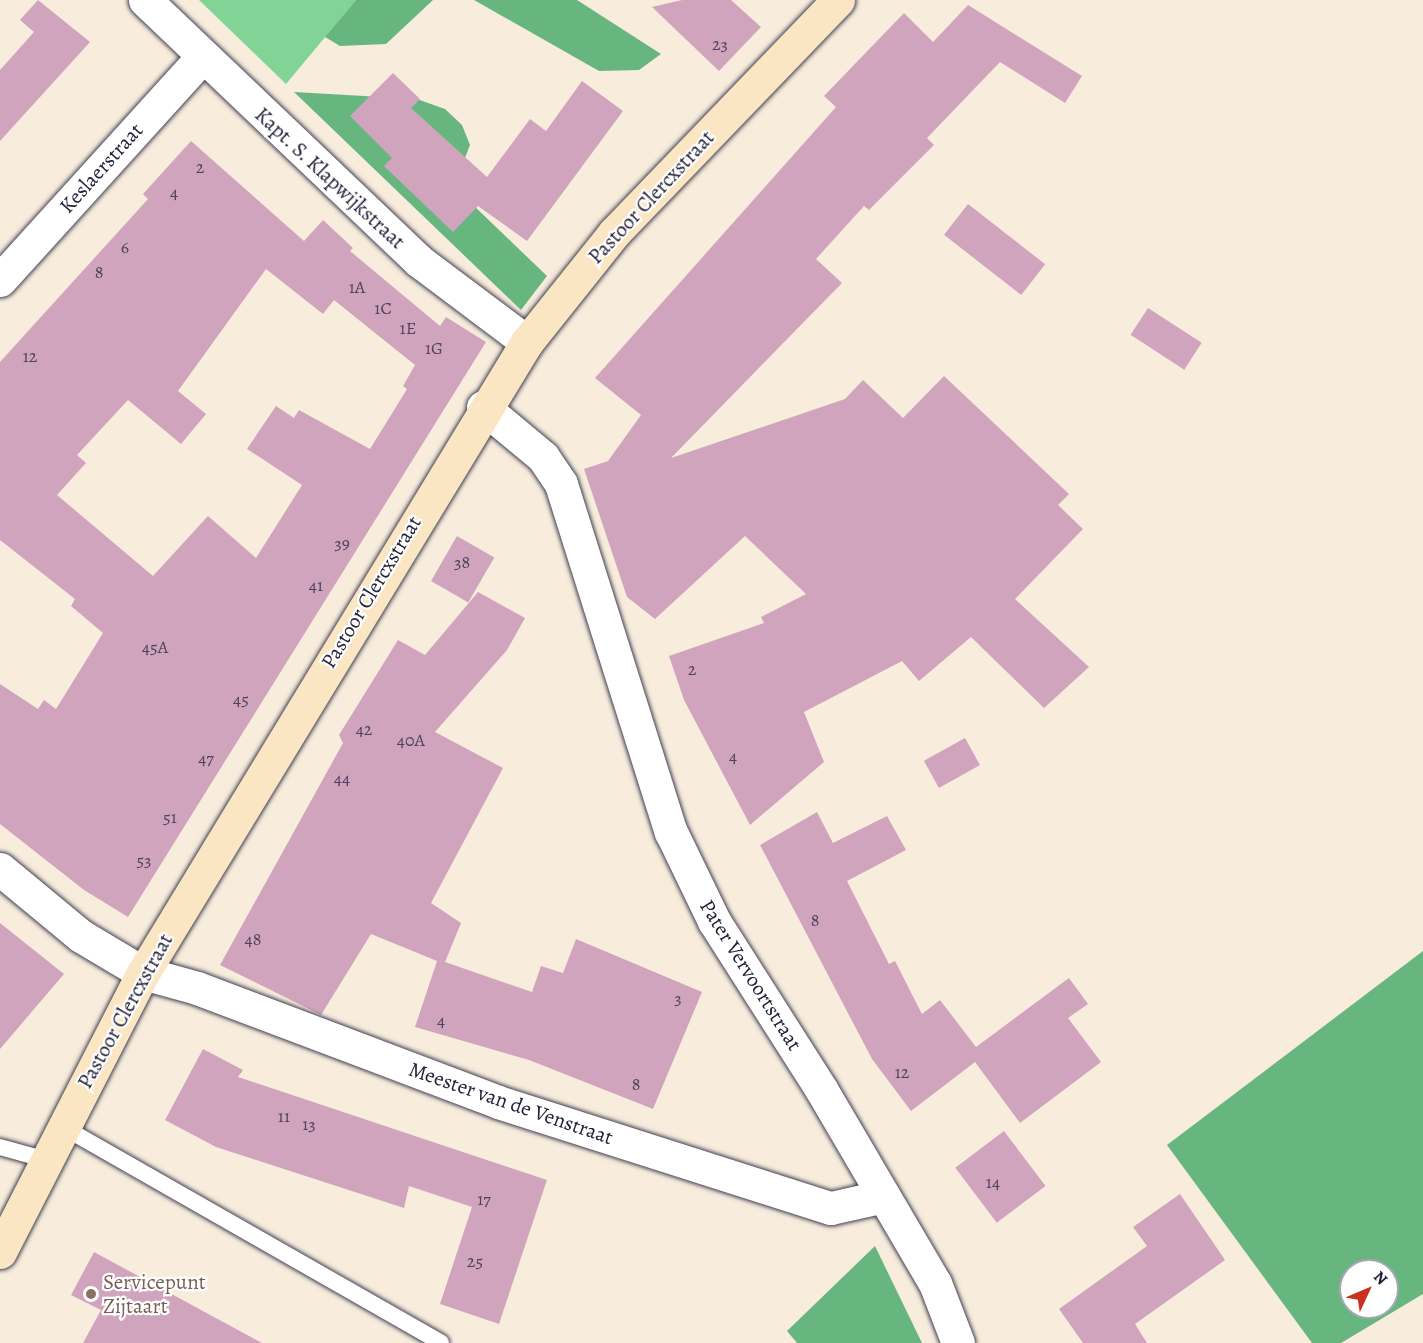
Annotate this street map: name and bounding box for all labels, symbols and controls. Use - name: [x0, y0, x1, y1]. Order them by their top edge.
- house number: 23: [712, 33, 728, 55]
- street label: Kapt. S. Klapwijkstraat: [249, 102, 411, 254]
- street label: Keslaerstraat: [54, 118, 148, 218]
- street label: Pastoor Clercxstraat: [583, 125, 719, 269]
- house number: 2: [196, 156, 204, 178]
- house number: 4: [170, 181, 178, 203]
- house number: 6: [121, 236, 129, 258]
- house number: 8: [95, 261, 103, 283]
- house number: 1A: [349, 276, 365, 298]
- house number: 1C: [374, 297, 392, 319]
- house number: 1E: [400, 317, 416, 339]
- house number: 1G: [425, 337, 443, 359]
- house number: 12: [23, 345, 37, 367]
- street label: Pastoor Clercxstraat: [316, 511, 426, 673]
- house number: 39: [334, 532, 350, 554]
- house number: 38: [454, 551, 470, 573]
- house number: 41: [309, 574, 323, 596]
- house number: 45A: [142, 636, 168, 658]
- house number: 2: [688, 658, 696, 680]
- house number: 45: [233, 688, 249, 710]
- house number: 42: [356, 718, 372, 740]
- house number: 40A: [397, 729, 425, 751]
- house number: 4: [729, 745, 737, 767]
- house number: 47: [198, 747, 214, 769]
- house number: 44: [334, 767, 350, 789]
- house number: 51: [163, 806, 177, 828]
- house number: 53: [136, 849, 152, 871]
- street label: Pater Vervoortstraat: [694, 895, 808, 1055]
- house number: 8: [811, 909, 819, 931]
- house number: 48: [245, 928, 261, 950]
- street label: Pastoor Clercxstraat: [72, 929, 178, 1093]
- house number: 3: [674, 987, 682, 1009]
- house number: 4: [437, 1009, 445, 1031]
- street label: Meester van de Venstraat: [406, 1056, 616, 1150]
- house number: 12: [895, 1061, 909, 1083]
- house number: 8: [632, 1073, 640, 1095]
- house number: 11: [278, 1105, 290, 1127]
- house number: 13: [302, 1113, 316, 1135]
- house number: 14: [986, 1171, 1000, 1193]
- house number: 17: [477, 1188, 491, 1210]
- house number: 25: [467, 1250, 483, 1272]
- north arrow: [1339, 1259, 1399, 1319]
- text: N: [1369, 1266, 1392, 1290]
- place label: Servicepunt Zijtaart: [103, 1269, 206, 1319]
- marker: Servicepunt Zijtaart: [84, 1287, 98, 1301]

